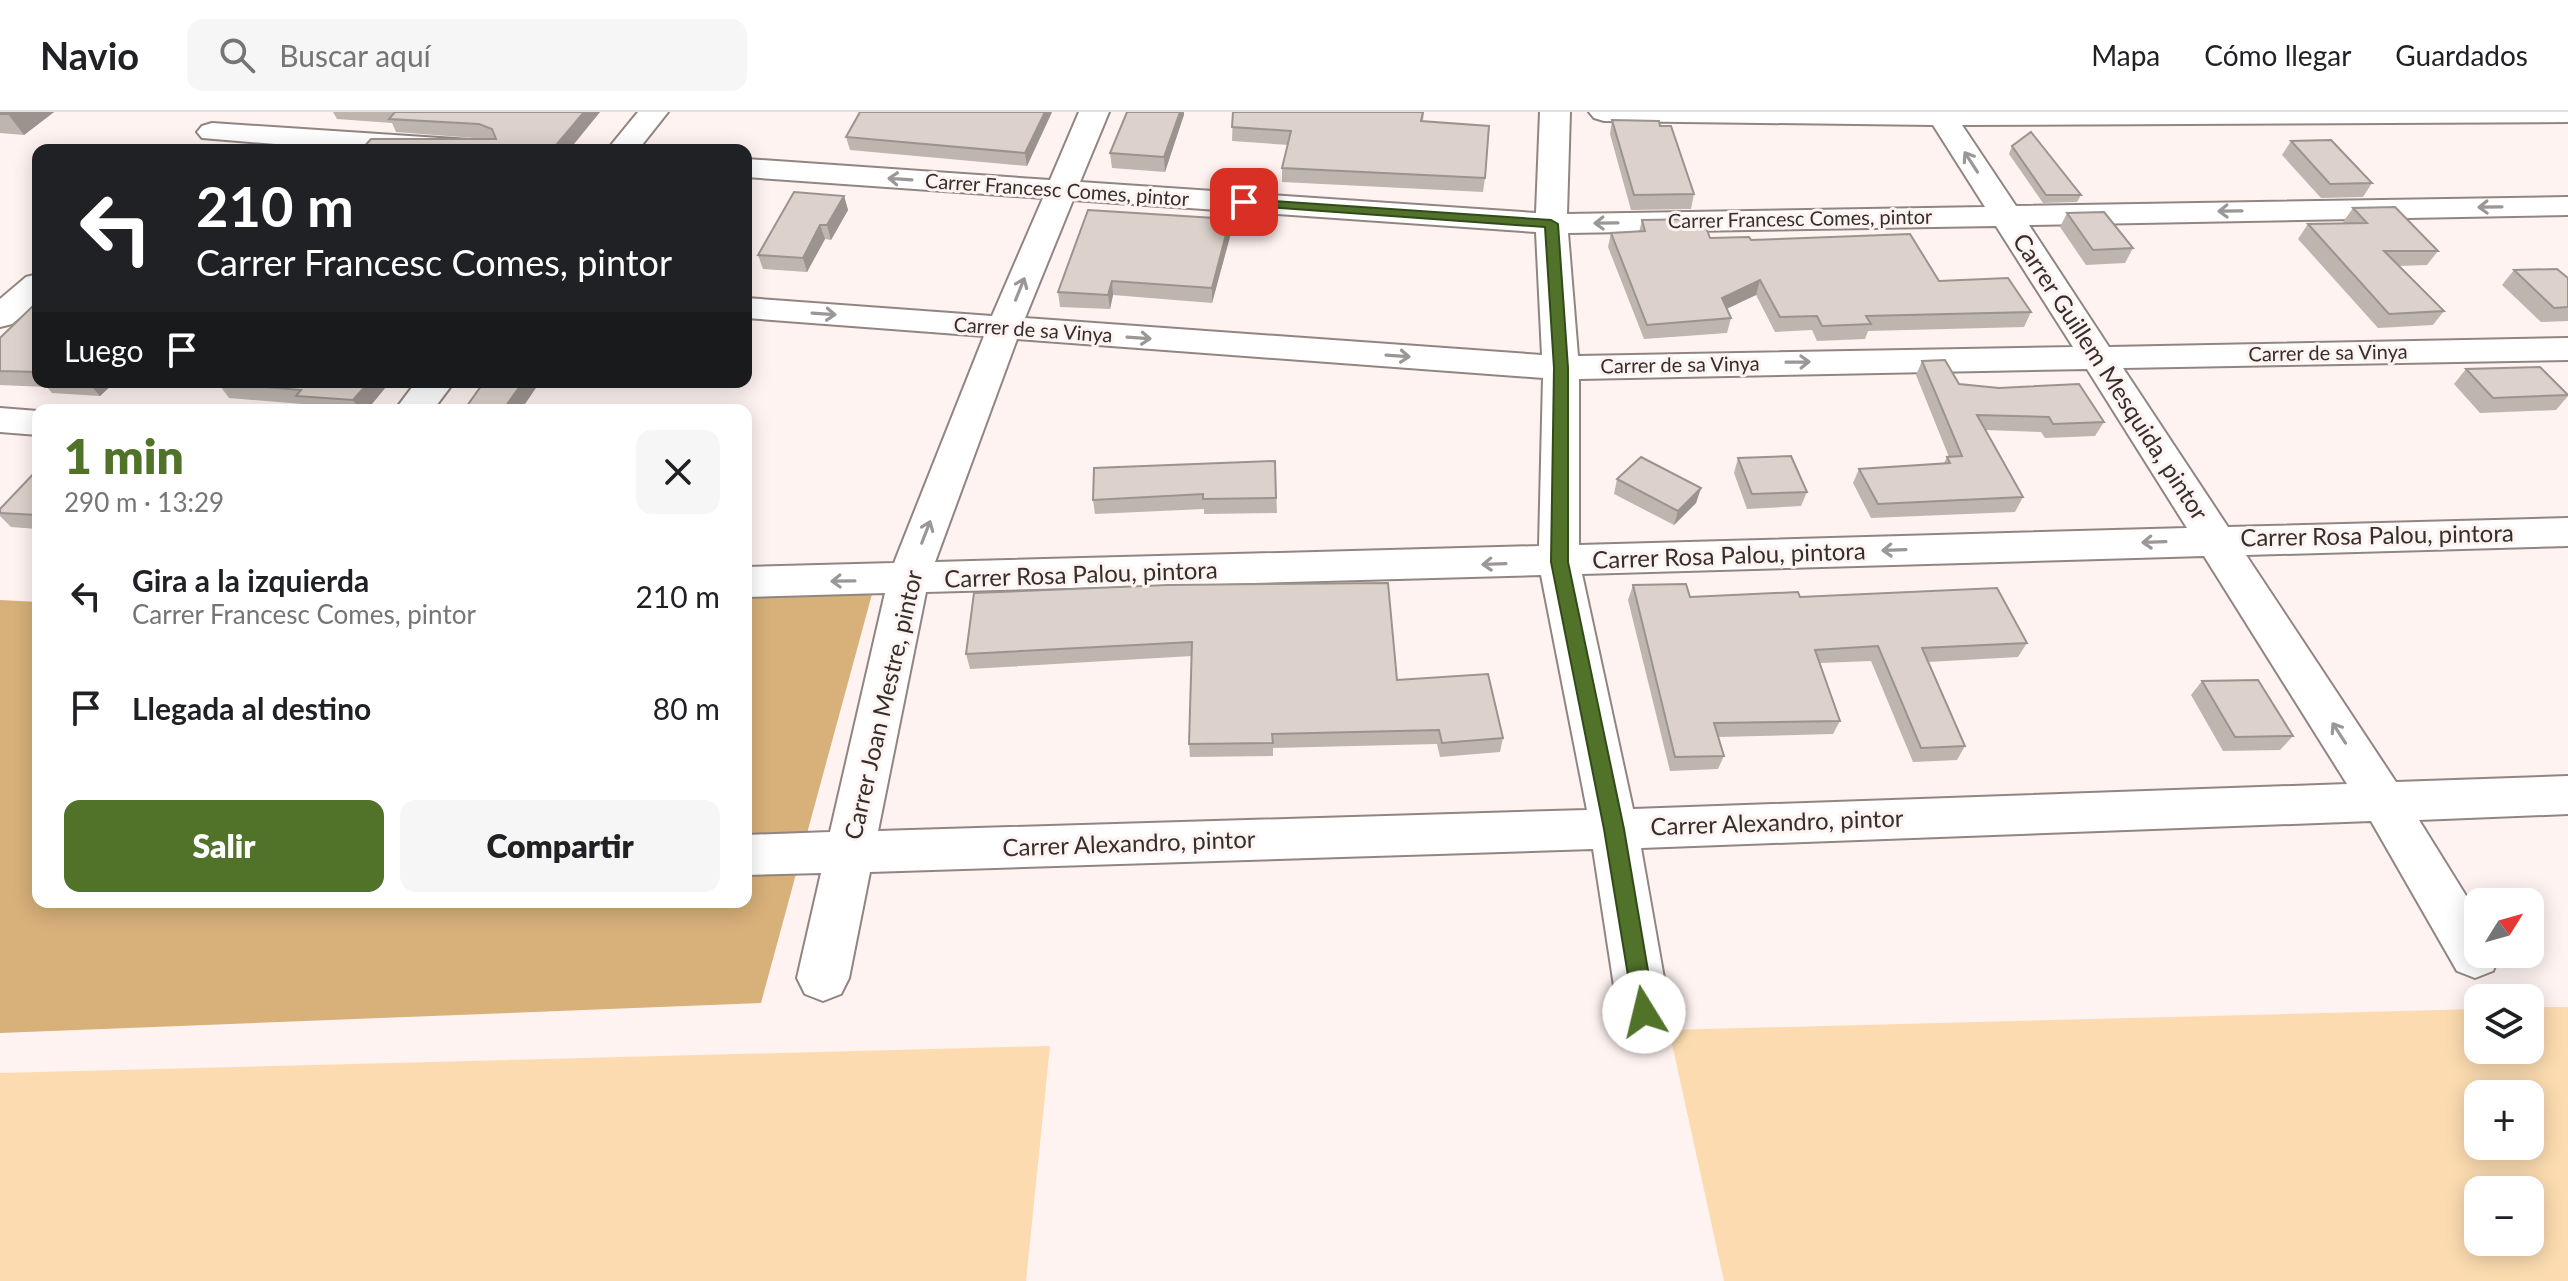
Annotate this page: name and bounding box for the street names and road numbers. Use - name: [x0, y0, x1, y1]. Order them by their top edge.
- street label: Carrer Francesc Comes, pintor: [924, 168, 1191, 210]
- street label: Carrer Francesc Comes, pintor: [1668, 204, 1933, 232]
- street label: Carrer Guillem Mesquida, pintor: [2008, 227, 2215, 525]
- street label: Carrer de sa Vinya: [953, 311, 1113, 347]
- street label: Carrer de sa Vinya: [2248, 339, 2408, 365]
- street label: Carrer de sa Vinya: [1600, 351, 1760, 377]
- street label: Carrer Rosa Palou, pintora: [2240, 518, 2514, 551]
- street label: Carrer Rosa Palou, pintora: [1592, 535, 1866, 574]
- street label: Carrer Rosa Palou, pintora: [944, 554, 1218, 593]
- street label: Carrer Joan Mestre, pintor: [837, 567, 928, 842]
- street label: Carrer Alexandro, pintor: [1650, 803, 1904, 840]
- street label: Carrer Alexandro, pintor: [1002, 824, 1256, 861]

